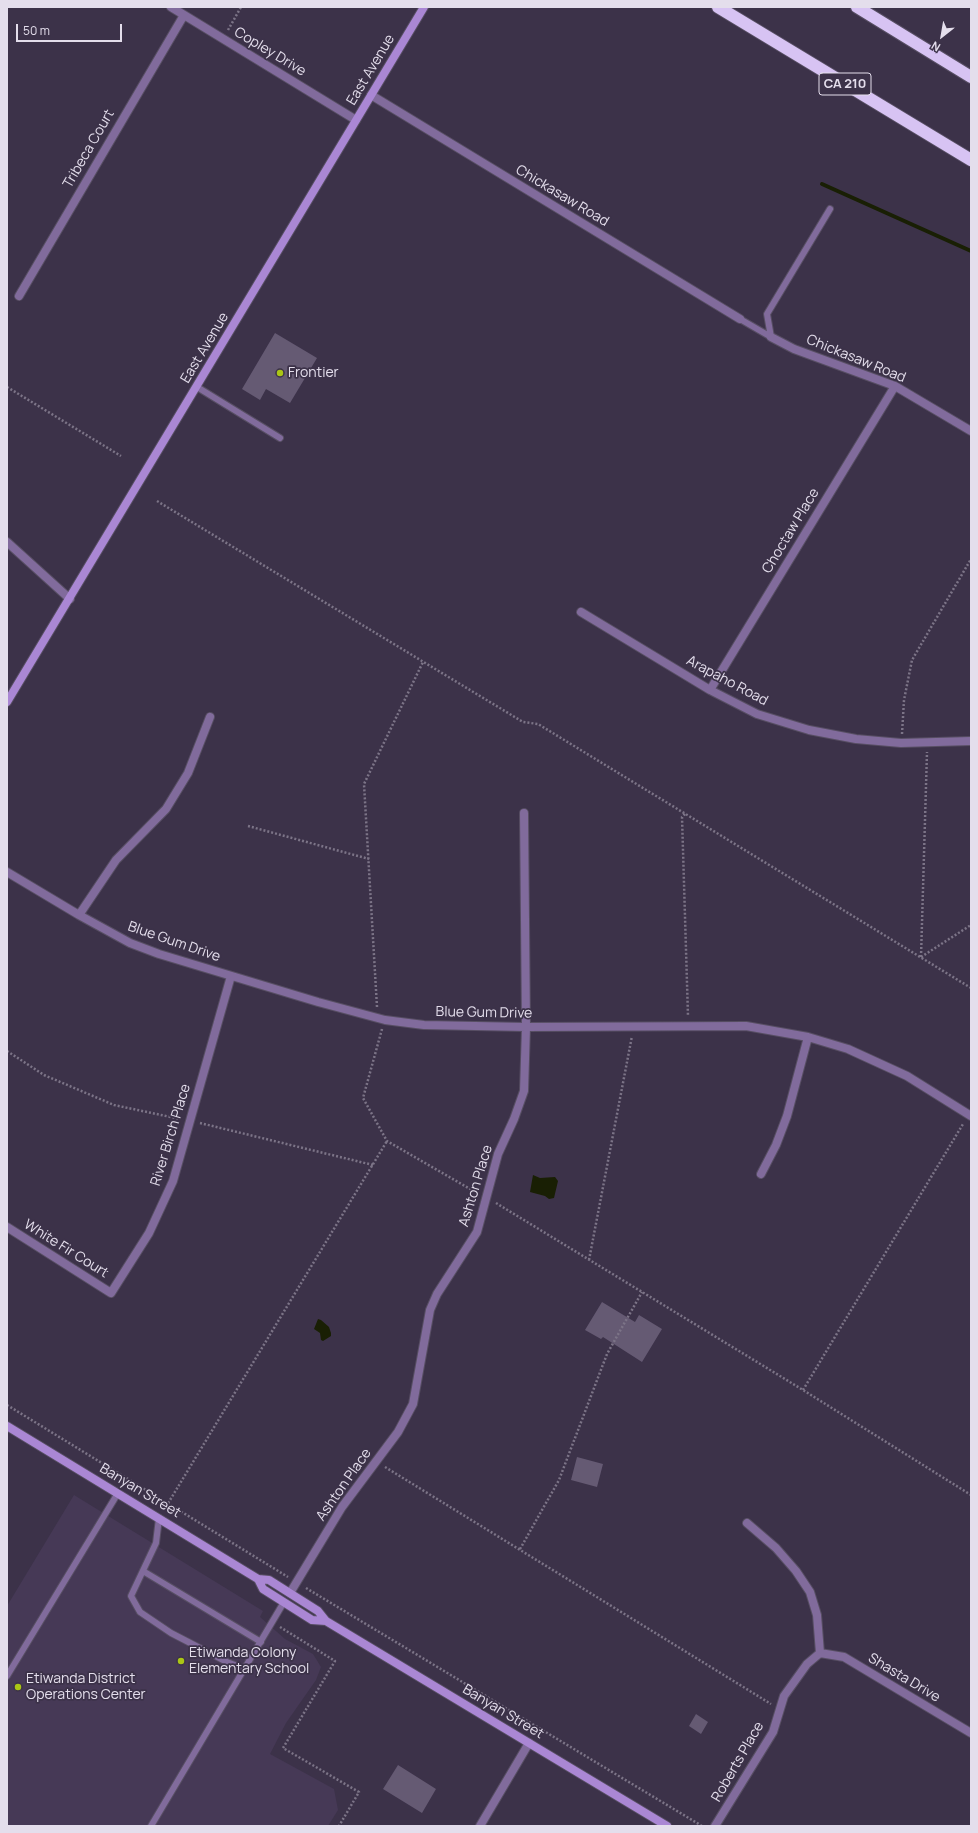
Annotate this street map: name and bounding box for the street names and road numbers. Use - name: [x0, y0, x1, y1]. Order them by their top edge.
- street label: Copley Drive: [231, 24, 309, 80]
- street label: East Avenue: [343, 32, 399, 108]
- road number: CA 210: [819, 73, 871, 95]
- street label: Tribeca Court: [60, 107, 118, 191]
- street label: Chickasaw Road: [512, 162, 612, 230]
- street label: East Avenue: [177, 310, 233, 386]
- street label: Chickasaw Road: [804, 331, 908, 387]
- street label: Choctaw Place: [759, 485, 823, 577]
- street label: Arapaho Road: [683, 652, 771, 710]
- street label: Blue Gum Drive: [126, 918, 222, 966]
- street label: Blue Gum Drive: [435, 1004, 533, 1022]
- street label: River Birch Place: [147, 1082, 195, 1188]
- street label: Ashton Place: [456, 1143, 496, 1229]
- street label: White Fir Court: [21, 1216, 111, 1282]
- street label: Ashton Place: [313, 1446, 375, 1524]
- street label: Banyan Street: [96, 1460, 184, 1522]
- street label: Shasta Drive: [865, 1650, 943, 1706]
- street label: Banyan Street: [459, 1681, 547, 1743]
- street label: Roberts Place: [708, 1719, 768, 1805]

